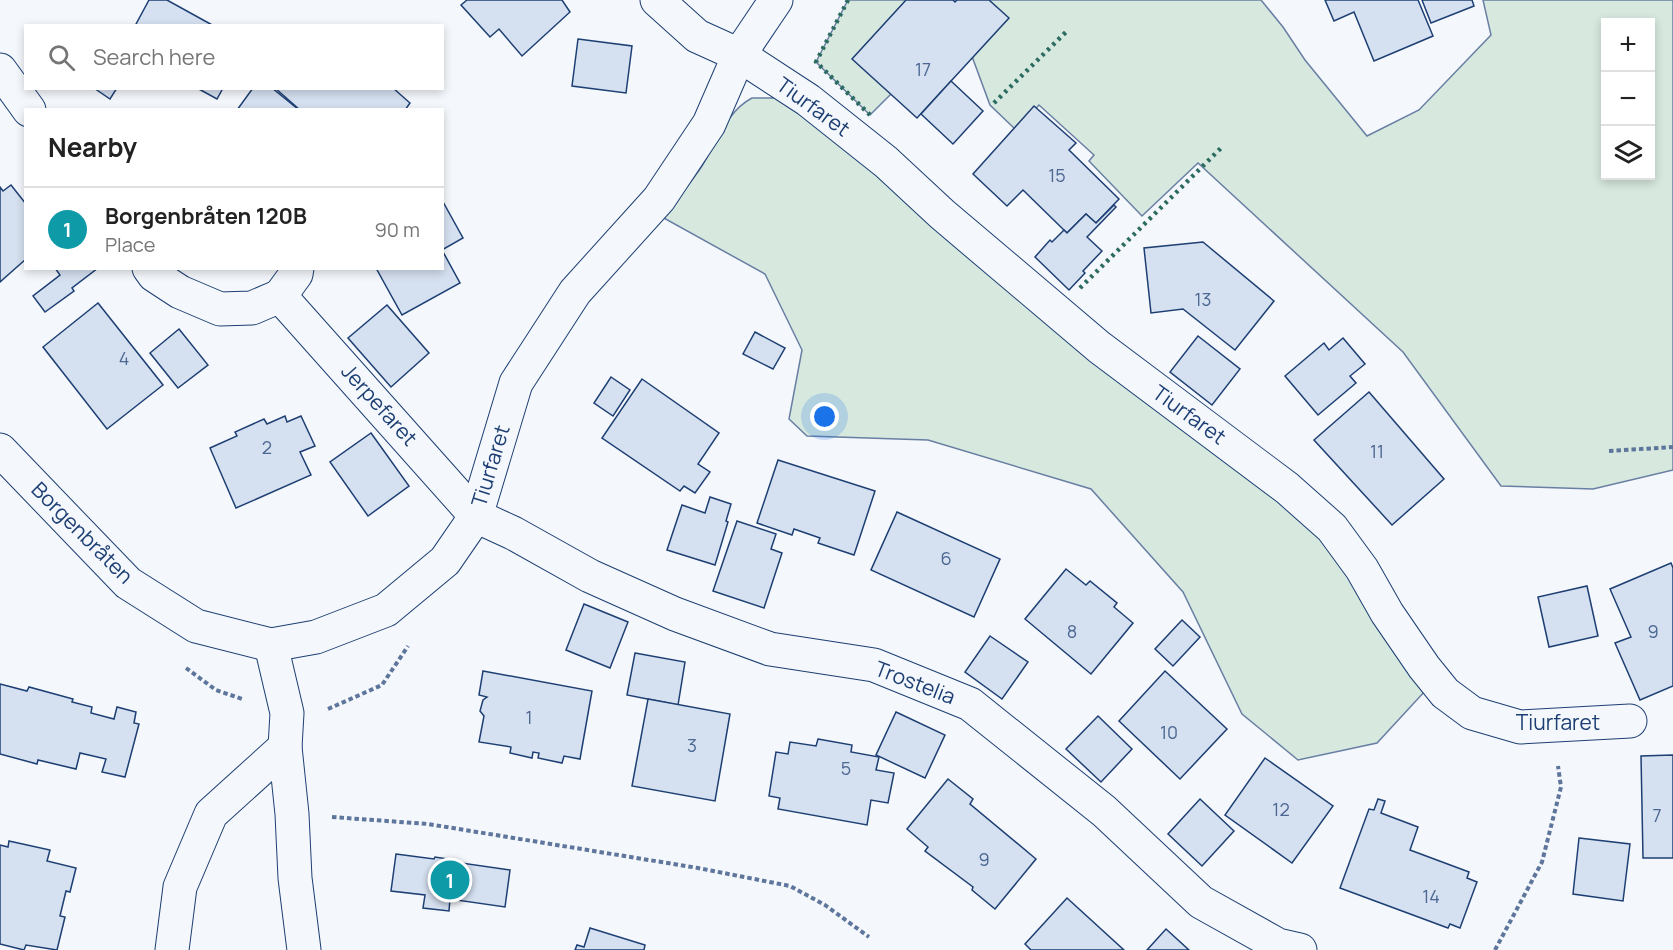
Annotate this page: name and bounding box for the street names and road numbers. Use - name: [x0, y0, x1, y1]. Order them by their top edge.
- street label: Tiurfaret: [771, 70, 856, 142]
- street label: Jerpefaret: [336, 357, 424, 451]
- street label: Tiurfaret: [1147, 378, 1232, 450]
- street label: Tiurfaret: [464, 421, 516, 510]
- street label: Borgenbråten: [26, 475, 140, 589]
- street label: Trostelia: [871, 654, 960, 710]
- street label: Tiurfaret: [1516, 708, 1600, 736]

